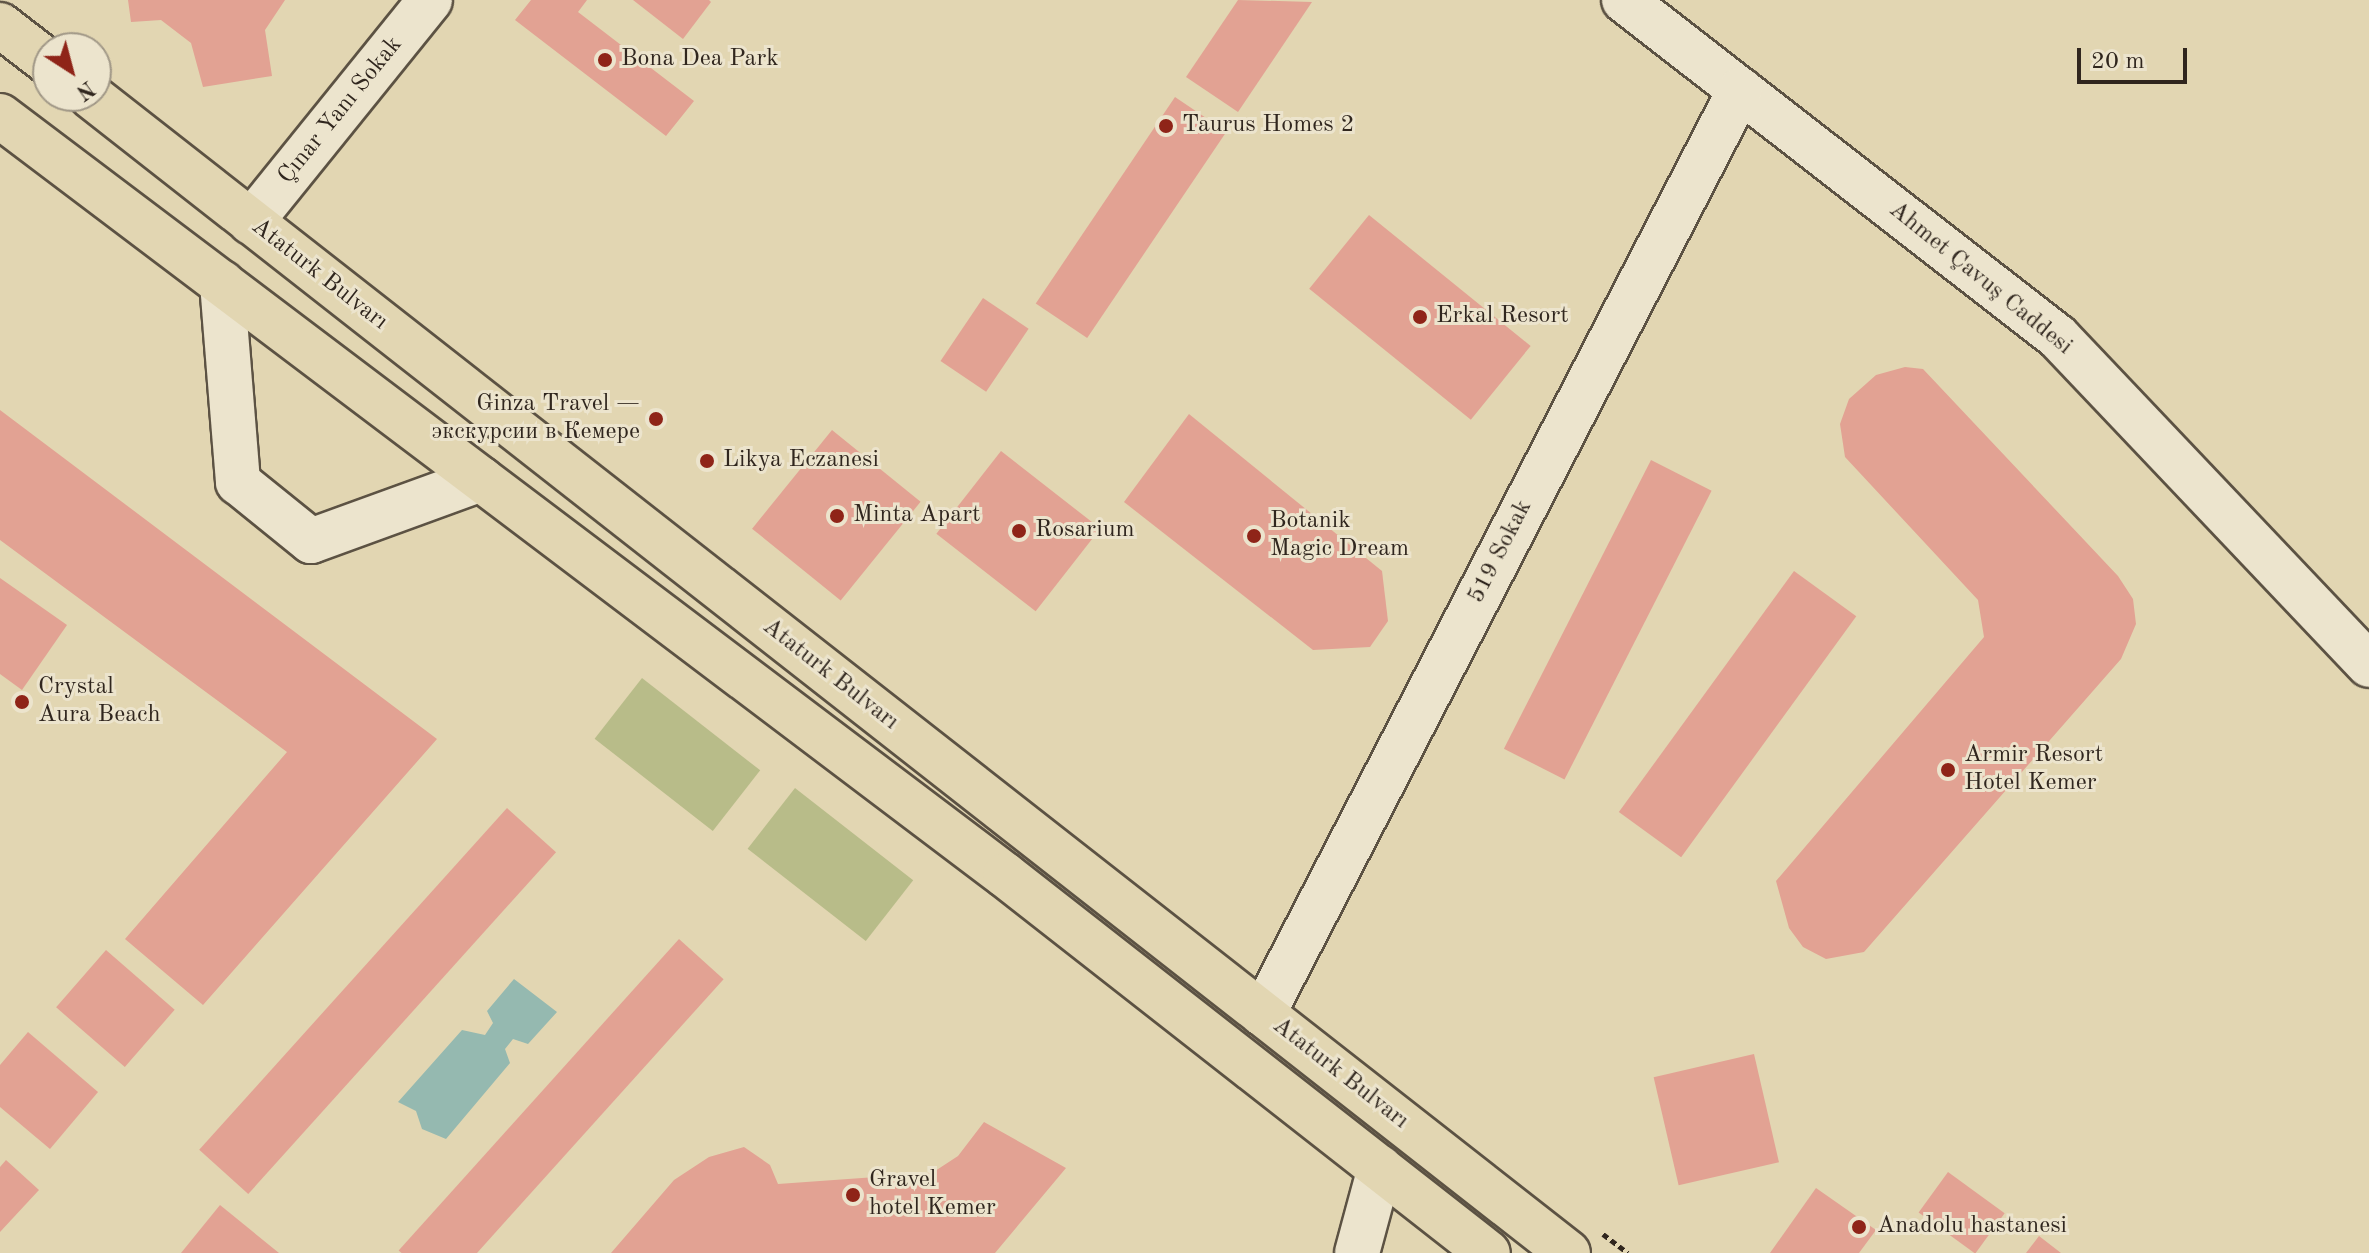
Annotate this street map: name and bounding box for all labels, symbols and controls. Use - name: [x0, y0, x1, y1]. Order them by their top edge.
- street label: Çınar Yanı Sokak: [273, 31, 409, 191]
- north arrow: [32, 32, 112, 112]
- scale bar: [2081, 32, 2191, 82]
- place label: Bona Dea Park: [621, 46, 779, 74]
- text: 20 m: [2091, 50, 2145, 74]
- marker: Bona Dea Park: [596, 51, 614, 69]
- text: N: [72, 76, 98, 104]
- place label: Taurus Homes 2: [1182, 112, 1354, 140]
- marker: Taurus Homes 2: [1157, 117, 1175, 135]
- street label: Ahmet Çavuş Caddesi: [1883, 196, 2077, 362]
- street label: Ataturk Bulvarı: [245, 213, 393, 337]
- place label: Erkal Resort: [1436, 303, 1569, 331]
- marker: Erkal Resort: [1411, 308, 1429, 326]
- place label: Ginza Travel — экскурсии в Кемере: [431, 391, 640, 447]
- marker: Ginza Travel — экскурсии в Кемере: [647, 410, 665, 428]
- place label: Likya Eczanesi: [723, 447, 879, 475]
- marker: Likya Eczanesi: [698, 452, 716, 470]
- street label: 519 Sokak: [1463, 496, 1539, 608]
- place label: Minta Apart: [853, 502, 980, 530]
- marker: Minta Apart: [828, 507, 846, 525]
- place label: Botanik Magic Dream: [1270, 508, 1409, 564]
- place label: Rosarium: [1035, 517, 1135, 545]
- marker: Rosarium: [1010, 522, 1028, 540]
- marker: Botanik Magic Dream: [1245, 527, 1263, 545]
- street label: Ataturk Bulvarı: [756, 613, 904, 737]
- place label: Crystal Aura Beach: [38, 674, 161, 730]
- marker: Crystal Aura Beach: [13, 693, 31, 711]
- place label: Armir Resort Hotel Kemer: [1964, 742, 2103, 798]
- marker: Armir Resort Hotel Kemer: [1939, 761, 1957, 779]
- street label: Ataturk Bulvarı: [1266, 1012, 1414, 1136]
- place label: Gravel hotel Kemer: [869, 1167, 996, 1223]
- marker: Gravel hotel Kemer: [844, 1186, 862, 1204]
- place label: Anadolu hastanesi: [1877, 1213, 2067, 1241]
- marker: Anadolu hastanesi: [1848, 1216, 1870, 1238]

